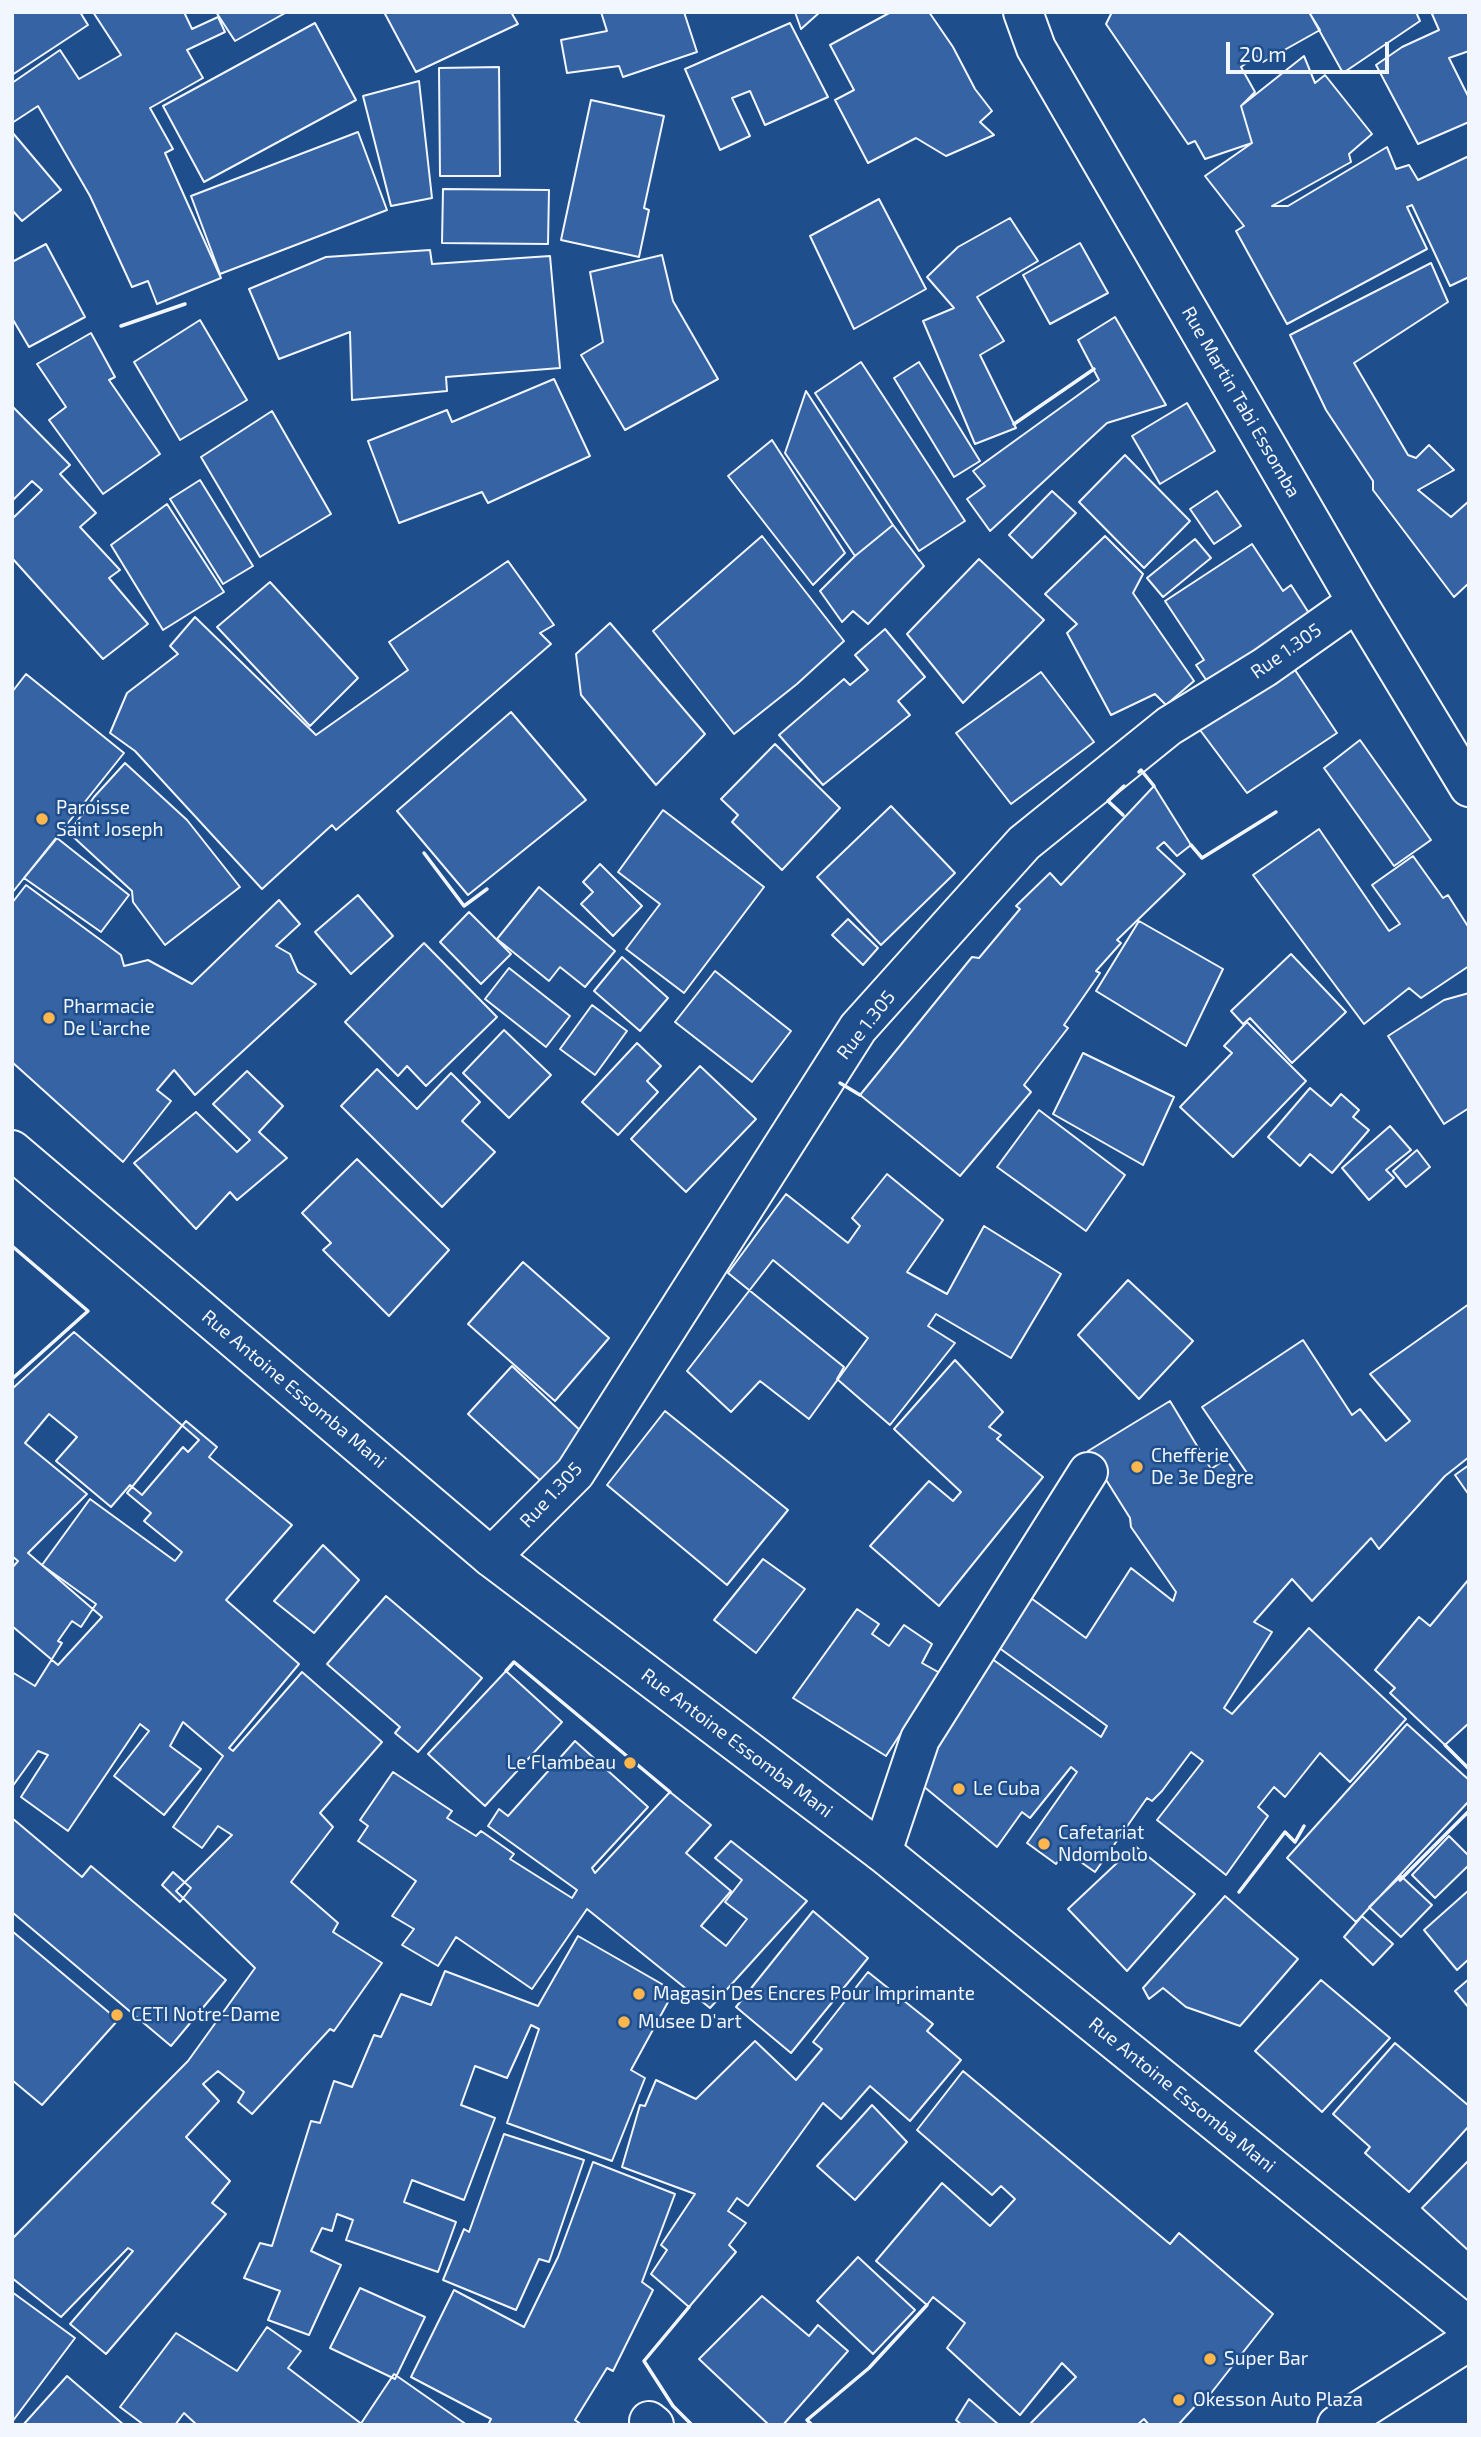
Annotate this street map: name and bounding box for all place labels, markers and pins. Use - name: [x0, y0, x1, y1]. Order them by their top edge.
- place label: Paroisse Saint Joseph: [56, 797, 163, 841]
- marker: Paroisse Saint Joseph: [34, 811, 50, 827]
- place label: Pharmacie De L'arche: [63, 996, 155, 1040]
- marker: Pharmacie De L'arche: [41, 1010, 57, 1026]
- place label: Chefferie De 3e Degre: [1151, 1445, 1254, 1489]
- marker: Chefferie De 3e Degre: [1129, 1459, 1145, 1475]
- place label: Le Flambeau: [507, 1752, 616, 1774]
- marker: Le Flambeau: [622, 1755, 638, 1771]
- place label: Le Cuba: [973, 1778, 1040, 1800]
- marker: Le Cuba: [951, 1781, 967, 1797]
- place label: Cafetariat Ndombolo: [1058, 1822, 1148, 1866]
- marker: Cafetariat Ndombolo: [1036, 1836, 1052, 1852]
- place label: Magasin Des Encres Pour Imprimante: [653, 1983, 975, 2005]
- marker: Magasin Des Encres Pour Imprimante: [631, 1986, 647, 2002]
- place label: CETI Notre-Dame: [131, 2004, 280, 2026]
- marker: CETI Notre-Dame: [109, 2007, 125, 2023]
- place label: Musee D'art: [638, 2011, 742, 2033]
- marker: Musee D'art: [616, 2014, 632, 2030]
- place label: Super Bar: [1224, 2348, 1308, 2370]
- marker: Super Bar: [1202, 2351, 1218, 2367]
- place label: Okesson Auto Plaza: [1193, 2389, 1363, 2411]
- marker: Okesson Auto Plaza: [1171, 2392, 1187, 2408]

